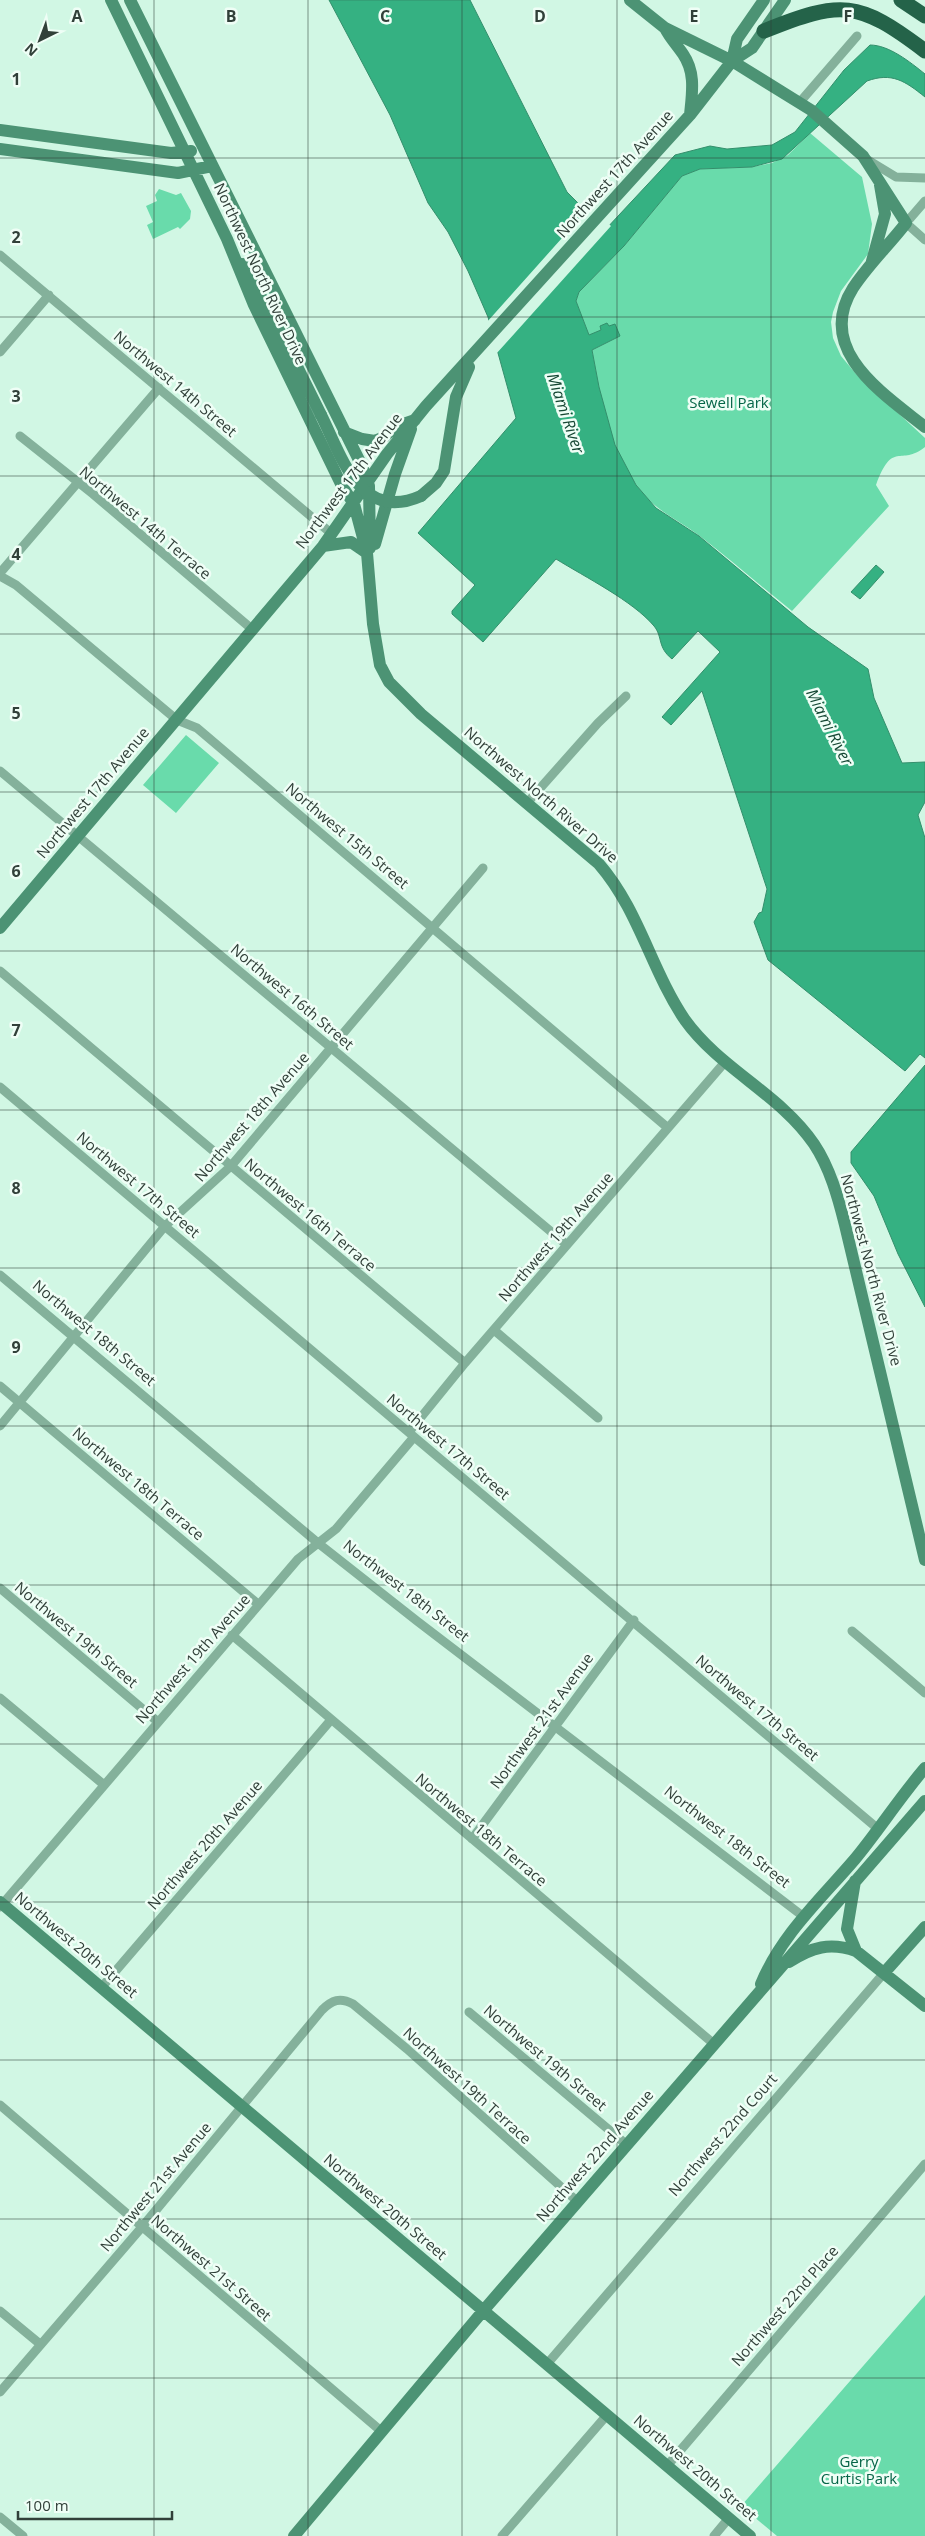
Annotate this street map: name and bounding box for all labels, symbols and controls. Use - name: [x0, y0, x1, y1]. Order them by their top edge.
- text: A: [71, 5, 83, 27]
- text: B: [226, 5, 236, 27]
- text: C: [380, 5, 390, 27]
- text: D: [534, 5, 546, 27]
- text: E: [690, 5, 699, 27]
- text: F: [844, 5, 852, 27]
- north arrow: [15, 15, 65, 65]
- text: N: [20, 39, 42, 61]
- text: 1: [11, 68, 21, 90]
- street label: Northwest 17th Avenue: [552, 105, 677, 241]
- street label: Northwest North River Drive: [210, 180, 312, 368]
- text: 2: [11, 226, 21, 248]
- street label: Northwest 14th Street: [110, 326, 241, 441]
- water label: Miami River: [542, 370, 590, 457]
- text: 3: [11, 385, 21, 407]
- park label: Sewell Park: [689, 392, 769, 412]
- street label: Northwest 17th Avenue: [290, 408, 406, 552]
- street label: Northwest 14th Terrace: [76, 461, 216, 583]
- text: 4: [11, 543, 21, 565]
- water label: Miami River: [801, 685, 859, 770]
- text: 5: [11, 702, 21, 724]
- street label: Northwest North River Drive: [460, 722, 623, 867]
- street label: Northwest 17th Avenue: [31, 723, 153, 862]
- street label: Northwest 15th Street: [282, 778, 413, 893]
- text: 6: [11, 860, 21, 882]
- street label: Northwest 16th Street: [227, 939, 358, 1054]
- text: 7: [11, 1019, 21, 1041]
- street label: Northwest 18th Avenue: [189, 1047, 313, 1185]
- street label: Northwest 17th Street: [73, 1127, 204, 1242]
- street label: Northwest 16th Terrace: [241, 1153, 381, 1275]
- street label: Northwest 19th Avenue: [493, 1167, 617, 1305]
- street label: Northwest North River Drive: [837, 1172, 907, 1368]
- text: 8: [11, 1177, 21, 1199]
- street label: Northwest 18th Street: [29, 1275, 160, 1390]
- text: 9: [11, 1336, 21, 1358]
- street label: Northwest 17th Street: [383, 1389, 514, 1504]
- street label: Northwest 18th Terrace: [69, 1422, 209, 1544]
- street label: Northwest 18th Street: [339, 1535, 474, 1646]
- street label: Northwest 19th Street: [11, 1577, 142, 1692]
- street label: Northwest 19th Avenue: [130, 1589, 254, 1727]
- street label: Northwest 21st Avenue: [485, 1649, 597, 1792]
- street label: Northwest 17th Street: [692, 1650, 823, 1765]
- street label: Northwest 18th Terrace: [412, 1768, 552, 1890]
- street label: Northwest 20th Avenue: [142, 1775, 266, 1913]
- street label: Northwest 18th Street: [660, 1781, 795, 1892]
- street label: Northwest 20th Street: [11, 1887, 142, 2002]
- street label: Northwest 19th Street: [480, 2000, 611, 2115]
- street label: Northwest 19th Terrace: [399, 2022, 536, 2148]
- street label: Northwest 22nd Court: [664, 2069, 781, 2200]
- street label: Northwest 22nd Avenue: [531, 2085, 657, 2226]
- street label: Northwest 21st Avenue: [95, 2117, 215, 2255]
- street label: Northwest 20th Street: [320, 2149, 451, 2264]
- street label: Northwest 21st Street: [147, 2210, 276, 2325]
- street label: Northwest 22nd Place: [726, 2241, 842, 2370]
- street label: Northwest 20th Street: [630, 2410, 761, 2525]
- park label: Gerry Curtis Park: [821, 2451, 897, 2488]
- scale bar: [18, 2488, 171, 2520]
- text: 100 m: [25, 2495, 69, 2515]

